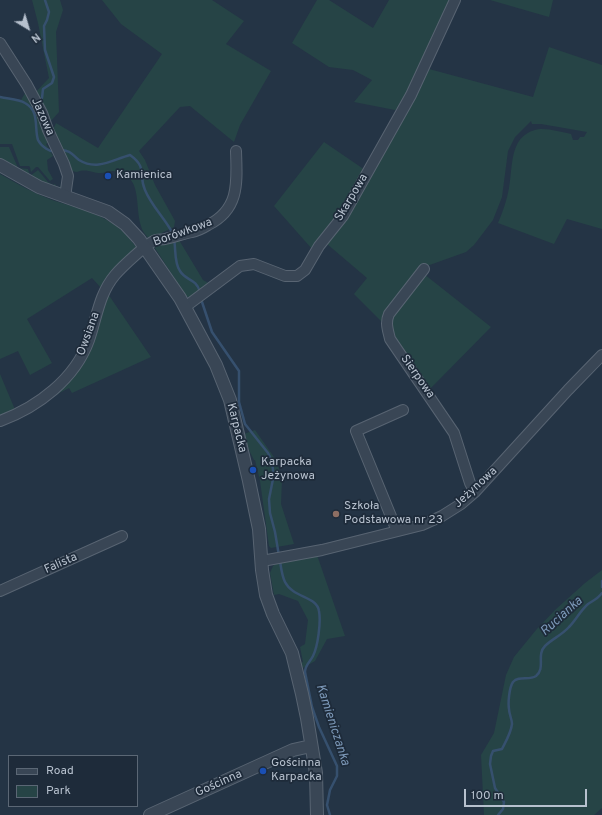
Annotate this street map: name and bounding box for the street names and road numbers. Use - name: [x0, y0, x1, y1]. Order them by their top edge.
- street label: Jazowa: [27, 96, 57, 138]
- street label: Skarpowa: [332, 172, 372, 224]
- street label: Borówkowa: [152, 216, 214, 250]
- street label: Owsiana: [74, 310, 104, 358]
- street label: Sierpowa: [397, 352, 437, 402]
- street label: Karpacka: [223, 402, 249, 454]
- street label: Jeżynowa: [451, 464, 501, 512]
- street label: Falista: [42, 550, 80, 578]
- street label: Gościnna: [193, 767, 245, 801]

